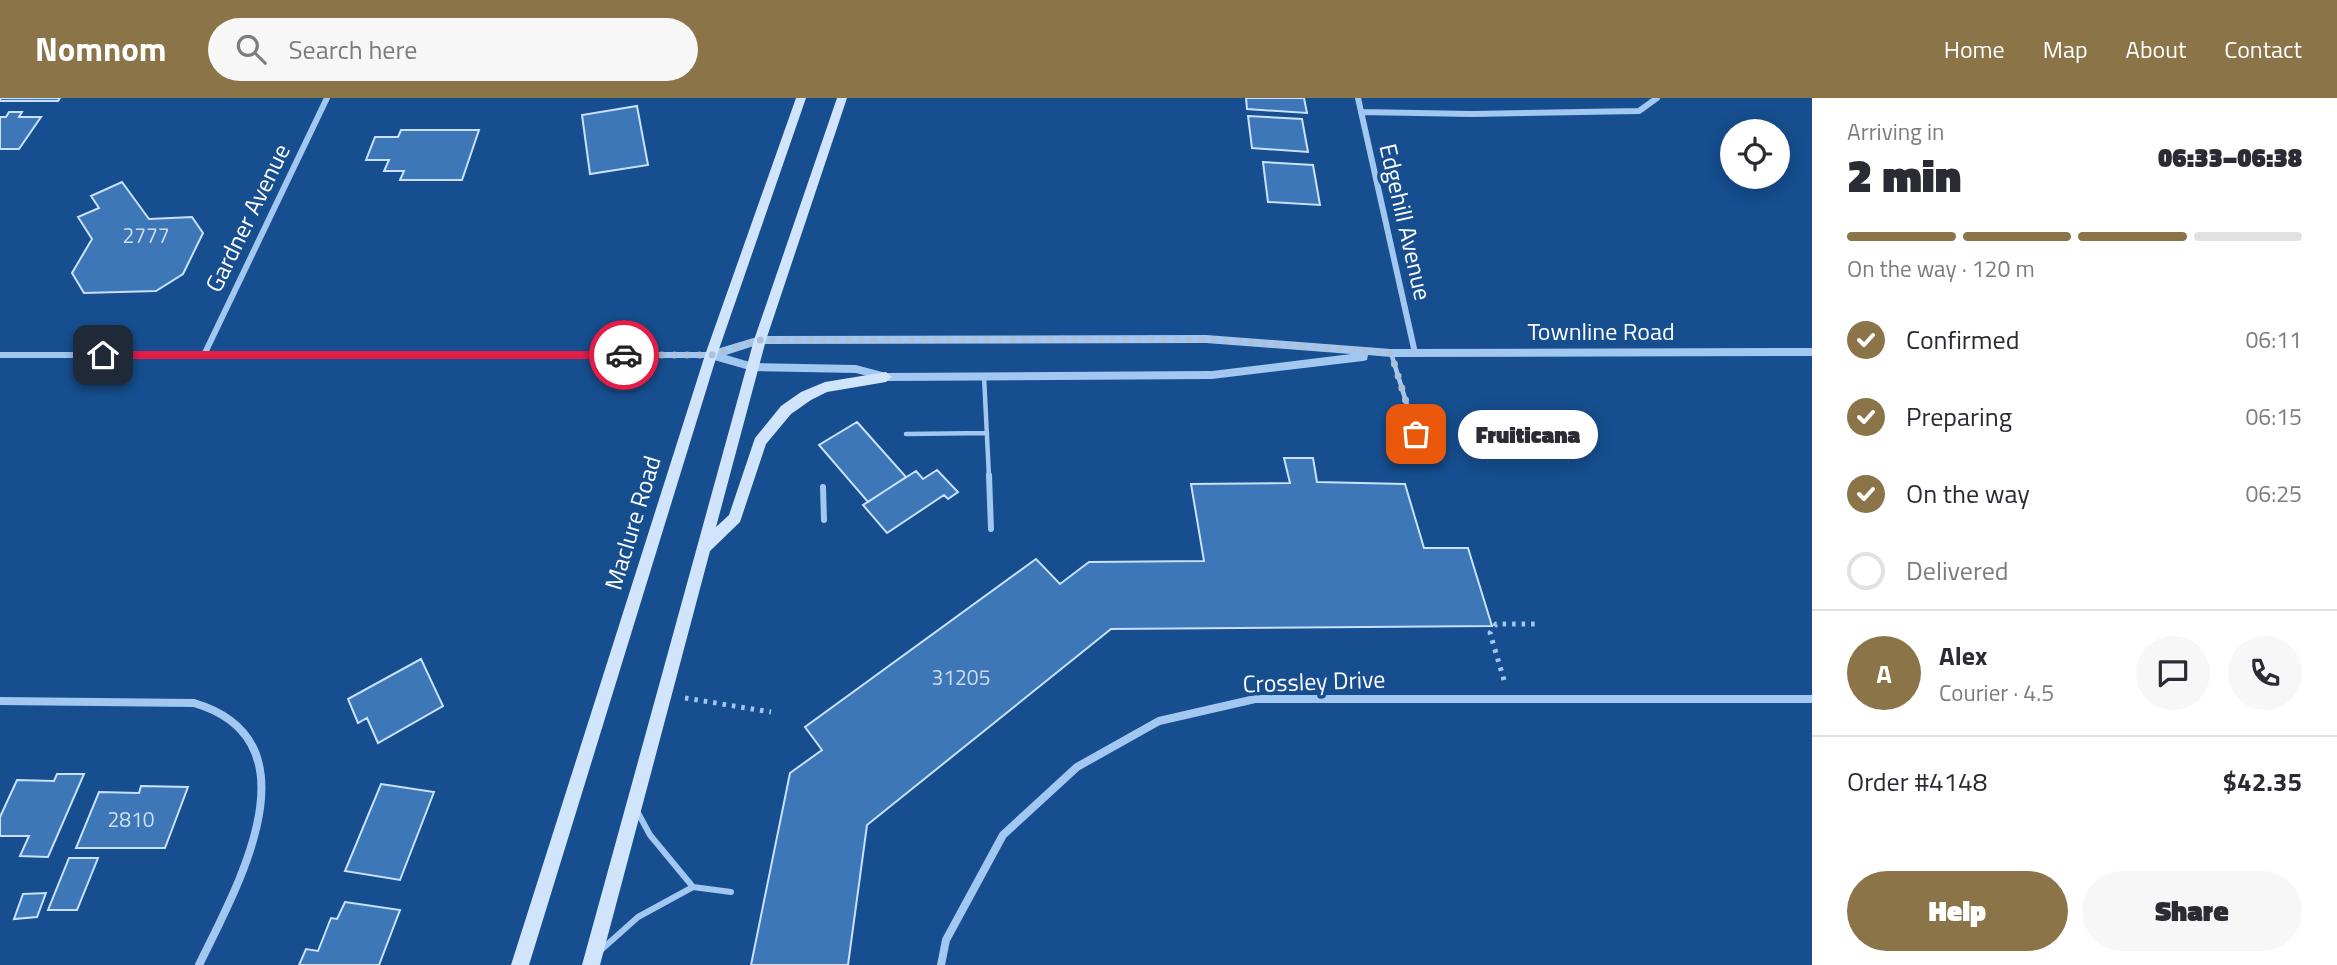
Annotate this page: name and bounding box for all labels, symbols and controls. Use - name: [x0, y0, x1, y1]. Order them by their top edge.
- search box: [208, 18, 698, 81]
- text: Nomnom: [35, 24, 166, 74]
- icon: search: [232, 30, 270, 68]
- text: Search here: [288, 30, 417, 69]
- text: Home: [1944, 31, 2005, 67]
- text: Map: [2043, 31, 2088, 67]
- text: About: [2126, 31, 2186, 67]
- text: Contact: [2224, 31, 2302, 67]
- text: Arriving in: [1847, 114, 1944, 149]
- map controls: [1720, 119, 1790, 189]
- button: locate: [1720, 119, 1790, 189]
- street label: Gardner Avenue: [196, 137, 299, 298]
- text: 06:33–06:38: [2158, 138, 2302, 177]
- street label: Edgehill Avenue: [1370, 140, 1441, 304]
- text: 2 min: [1847, 140, 1961, 210]
- house number: 2777: [122, 219, 170, 251]
- text: On the way · 120 m: [1847, 251, 2035, 286]
- street label: Townline Road: [1527, 313, 1675, 349]
- courier: [589, 320, 659, 390]
- text: Confirmed: [1906, 320, 2020, 359]
- icon: check: [1847, 321, 1885, 359]
- text: 06:11: [2245, 322, 2302, 357]
- pin: [73, 325, 133, 385]
- icon: home: [84, 336, 122, 374]
- icon: car: [605, 336, 643, 374]
- text: Preparing: [1906, 397, 2012, 436]
- icon: check: [1847, 398, 1885, 436]
- text: 06:15: [2245, 399, 2302, 434]
- pin: [1386, 404, 1446, 464]
- callout: Fruiticana: [1458, 410, 1598, 458]
- icon: bag: [1397, 415, 1435, 453]
- text: Fruiticana: [1476, 417, 1580, 452]
- street label: Maclure Road: [595, 451, 669, 594]
- text: On the way: [1906, 474, 2030, 513]
- icon: check: [1847, 475, 1885, 513]
- text: 06:25: [2245, 476, 2302, 511]
- text: Delivered: [1906, 551, 2009, 590]
- text: Alex: [1939, 636, 1987, 675]
- button: chat: [2136, 636, 2210, 710]
- button: phone: [2228, 636, 2302, 710]
- text: A: [1876, 654, 1892, 693]
- house number: 31205: [932, 661, 990, 693]
- street label: Crossley Drive: [1242, 661, 1386, 701]
- text: Courier · 4.5: [1939, 675, 2054, 710]
- text: Order #4148: [1847, 762, 1987, 801]
- text: $42.35: [2223, 762, 2302, 801]
- house number: 2810: [107, 803, 155, 835]
- button: Help: [1847, 871, 2068, 951]
- button: Share: [2082, 871, 2302, 951]

